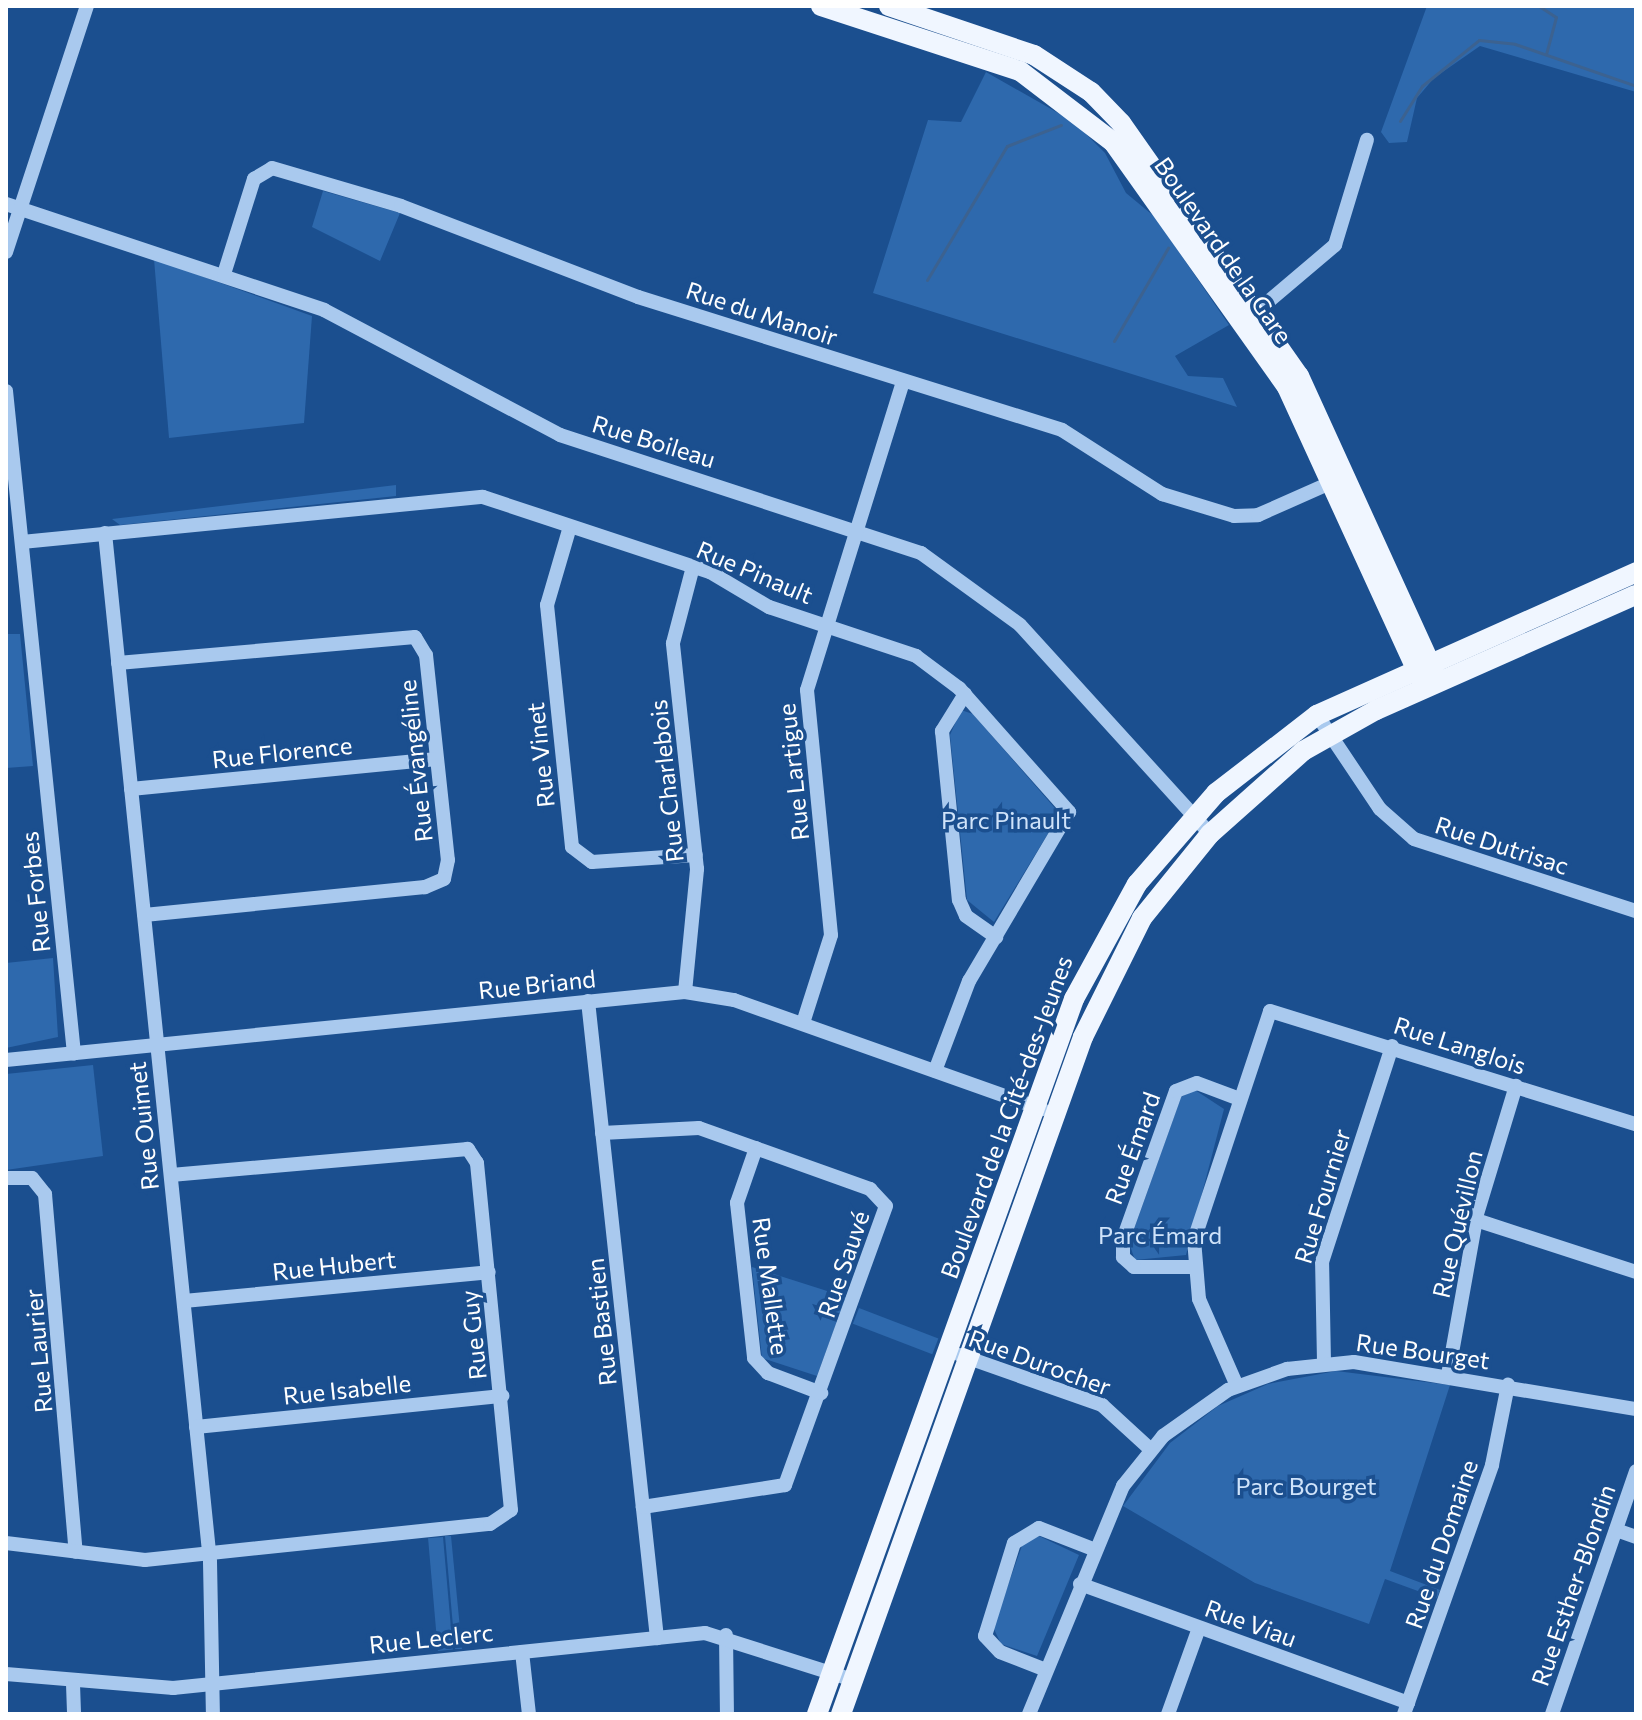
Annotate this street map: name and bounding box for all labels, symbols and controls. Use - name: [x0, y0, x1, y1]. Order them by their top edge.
- street label: Boulevard de la Gare: [1149, 152, 1299, 348]
- street label: Rue du Manoir: [683, 275, 841, 351]
- street label: Rue Boileau: [589, 409, 719, 473]
- street label: Rue Pinault: [693, 535, 817, 609]
- street label: Rue Évangéline: [392, 678, 438, 844]
- street label: Rue Charlebois: [643, 698, 689, 864]
- street label: Rue Vinet: [520, 701, 560, 809]
- street label: Rue Lartigue: [771, 702, 815, 842]
- street label: Rue Florence: [210, 730, 354, 774]
- park label: Parc Pinault: [941, 806, 1071, 834]
- street label: Rue Dutrisac: [1432, 810, 1572, 880]
- street label: Rue Forbes: [14, 830, 56, 954]
- street label: Boulevard de la Cité-des-Jeunes: [934, 952, 1078, 1282]
- street label: Rue Briand: [477, 964, 597, 1004]
- street label: Rue Langlois: [1390, 1010, 1530, 1080]
- street label: Rue Ouimet: [122, 1060, 164, 1192]
- street label: Rue Émard: [1098, 1088, 1166, 1208]
- street label: Rue Fournier: [1288, 1125, 1356, 1267]
- street label: Rue Quévillon: [1426, 1147, 1488, 1301]
- street label: Rue Sauvé: [811, 1207, 875, 1321]
- street label: Rue Mallette: [747, 1215, 795, 1357]
- park label: Parc Émard: [1098, 1221, 1222, 1249]
- street label: Rue Hubert: [271, 1244, 397, 1286]
- street label: Rue Bastien: [580, 1257, 622, 1387]
- street label: Rue Laurier: [18, 1288, 58, 1414]
- street label: Rue Guy: [454, 1289, 492, 1381]
- street label: Rue Durocher: [965, 1323, 1115, 1401]
- street label: Rue Bourget: [1354, 1327, 1492, 1375]
- street label: Rue Isabelle: [282, 1368, 412, 1410]
- street label: Rue du Domaine: [1399, 1456, 1483, 1632]
- park label: Parc Bourget: [1235, 1472, 1377, 1500]
- street label: Rue Esther-Blondin: [1525, 1481, 1621, 1689]
- street label: Rue Viau: [1201, 1593, 1301, 1653]
- street label: Rue Leclerc: [367, 1617, 495, 1659]

